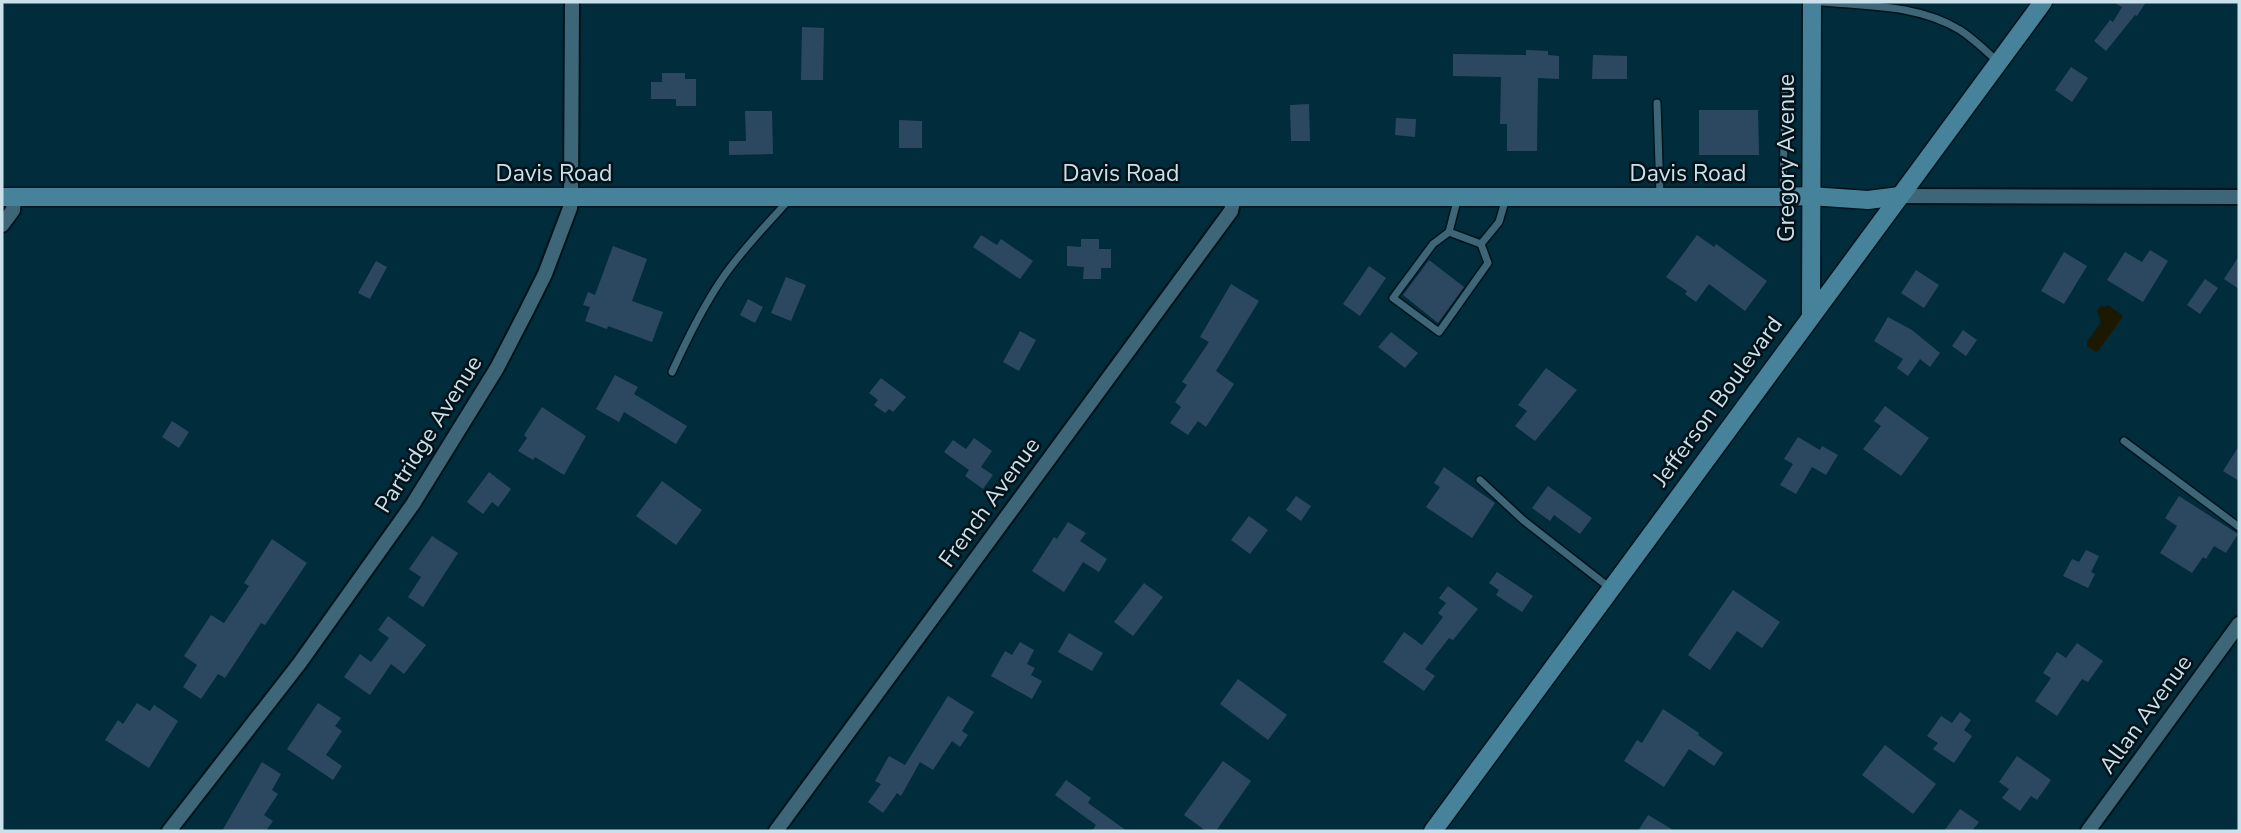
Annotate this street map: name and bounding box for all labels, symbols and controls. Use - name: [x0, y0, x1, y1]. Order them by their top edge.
- street label: Gregory Avenue: [1771, 74, 1802, 242]
- street label: Davis Road: [496, 158, 612, 189]
- street label: Davis Road: [1063, 158, 1179, 189]
- street label: Davis Road: [1630, 158, 1746, 189]
- street label: Jefferson Boulevard: [1645, 310, 1790, 493]
- street label: Partridge Avenue: [368, 350, 489, 519]
- street label: French Avenue: [932, 431, 1047, 574]
- street label: Allan Avenue: [2092, 649, 2199, 780]

